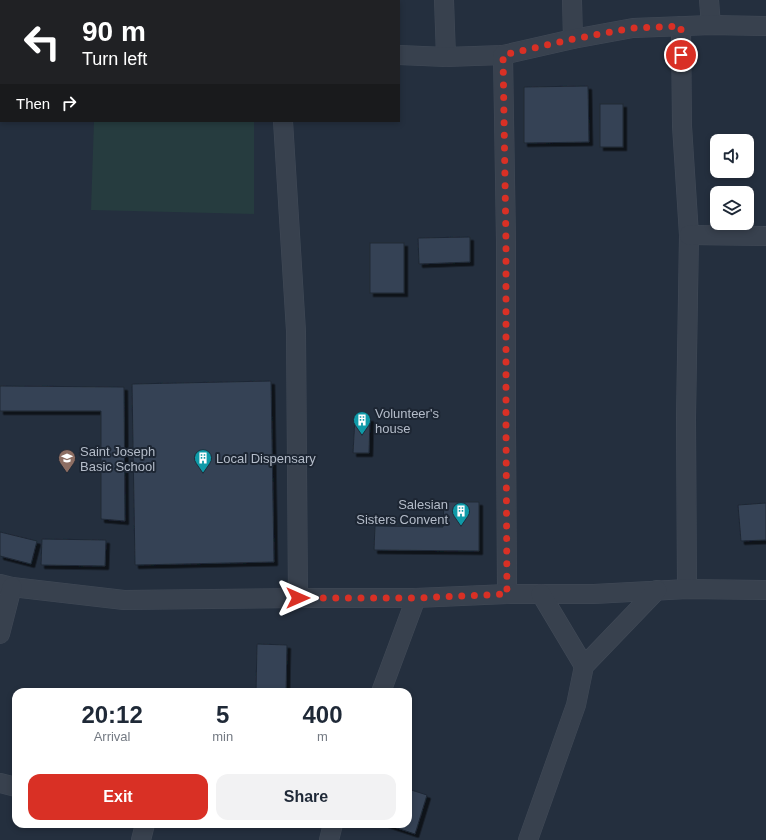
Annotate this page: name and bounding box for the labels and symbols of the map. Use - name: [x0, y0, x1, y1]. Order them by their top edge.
- pin: [664, 38, 698, 72]
- place label: Volunteer's house: [375, 406, 439, 436]
- building icon: Volunteer's house: [352, 410, 372, 435]
- place label: Saint Joseph Basic School: [80, 444, 155, 474]
- school or university icon: Saint Joseph Basic School: [57, 448, 77, 473]
- building icon: Local Dispensary: [193, 448, 213, 473]
- place label: Local Dispensary: [216, 451, 316, 466]
- place label: Salesian Sisters Convent: [356, 497, 448, 527]
- building icon: Salesian Sisters Convent: [451, 501, 471, 526]
- position arrow: [277, 577, 319, 619]

